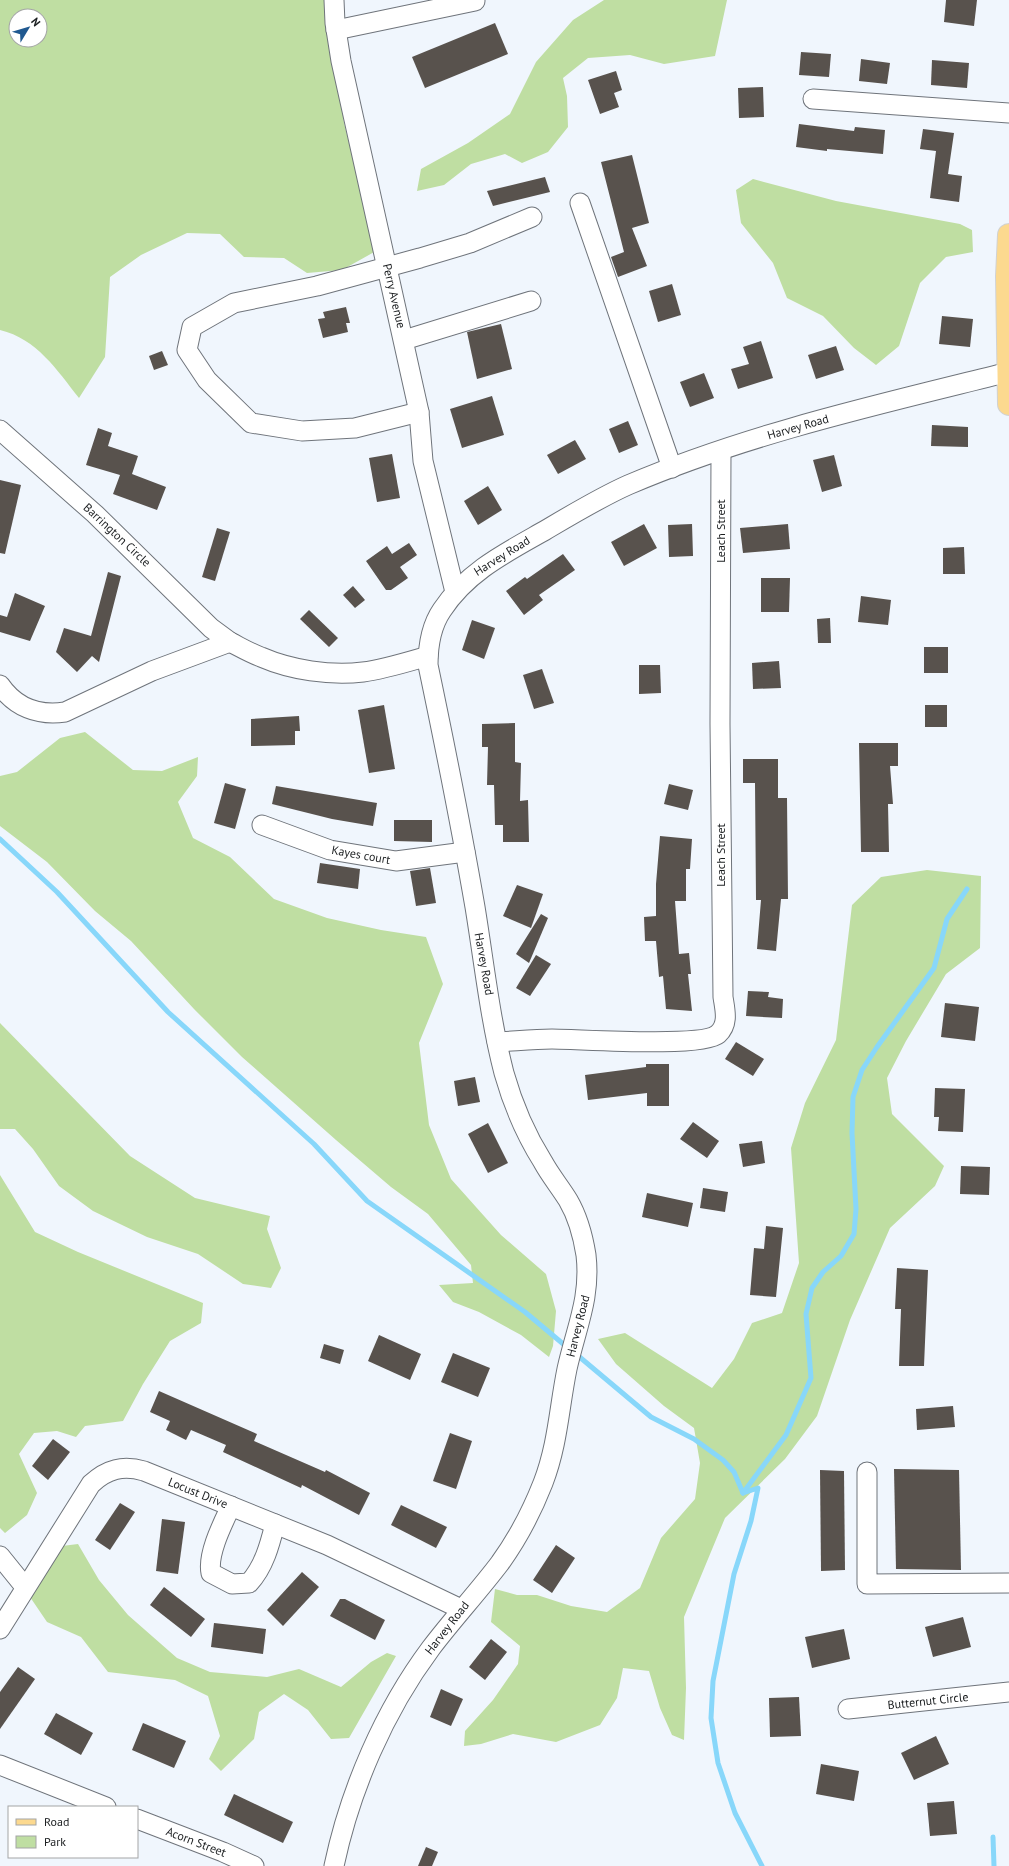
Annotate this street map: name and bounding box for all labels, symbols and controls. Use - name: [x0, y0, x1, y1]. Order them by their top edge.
- north arrow: [8, 8, 48, 48]
- text: N: [28, 15, 44, 29]
- street label: Perry Avenue: [380, 262, 409, 330]
- street label: Harvey Road: [765, 411, 830, 442]
- street label: Leach Street: [713, 499, 728, 563]
- street label: Barrington Circle: [81, 500, 154, 570]
- street label: Harvey Road: [471, 532, 533, 579]
- street label: Leach Street: [713, 823, 728, 887]
- street label: Kayes court: [331, 842, 392, 867]
- street label: Harvey Road: [472, 931, 497, 996]
- street label: Harvey Road: [563, 1293, 592, 1358]
- street label: Locust Drive: [166, 1474, 230, 1511]
- street label: Harvey Road: [421, 1598, 472, 1657]
- street label: Butternut Circle: [887, 1689, 969, 1712]
- legend: [8, 1806, 138, 1858]
- text: Road: [44, 1814, 69, 1829]
- street label: Acorn Street: [164, 1823, 228, 1860]
- text: Park: [44, 1834, 66, 1849]

